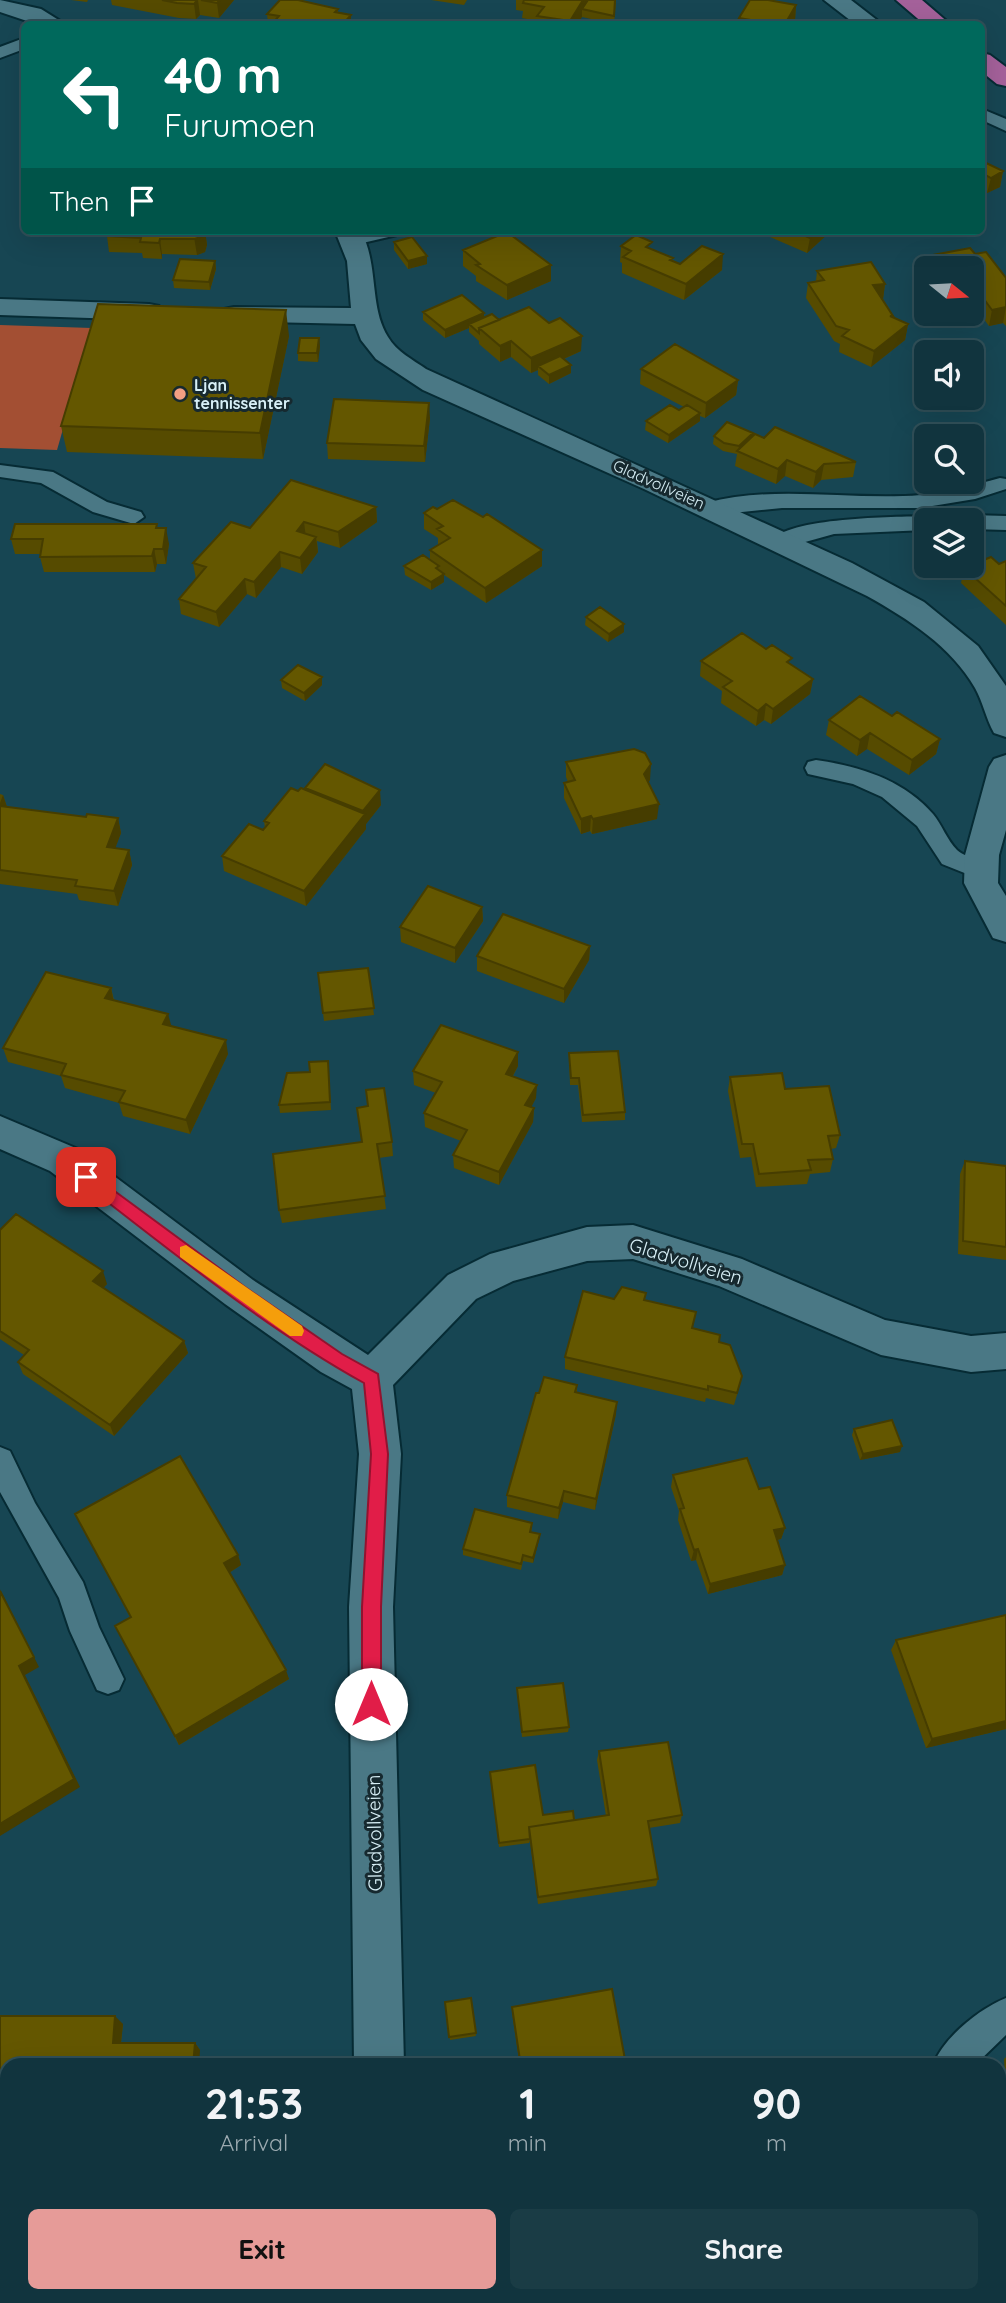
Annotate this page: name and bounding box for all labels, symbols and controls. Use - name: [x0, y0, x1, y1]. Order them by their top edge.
- text: 40 m: [164, 44, 282, 105]
- icon: left: [49, 49, 140, 140]
- text: Furumoen: [164, 105, 315, 145]
- icon: arrive: [123, 182, 161, 220]
- text: Then: [49, 185, 109, 218]
- north arrow: [914, 256, 984, 326]
- map controls: [914, 256, 984, 578]
- button: sound: [914, 340, 984, 410]
- place label: Ljan tennissenter: [194, 375, 290, 413]
- marker: Ljan tennissenter: [172, 386, 188, 402]
- button: search: [914, 424, 984, 494]
- street label: Gladvollveien: [610, 455, 708, 513]
- button: layers: [914, 508, 984, 578]
- pin: [56, 1147, 116, 1207]
- icon: arrive: [67, 1158, 105, 1196]
- street label: Gladvollveien: [627, 1232, 745, 1290]
- position arrow: [334, 1667, 408, 1741]
- street label: Gladvollveien: [361, 1774, 387, 1892]
- text: 21:53: [205, 2077, 303, 2130]
- text: 1: [519, 2077, 536, 2130]
- text: 90: [752, 2077, 801, 2130]
- text: Arrival: [219, 2128, 288, 2157]
- text: min: [508, 2128, 547, 2157]
- text: m: [766, 2128, 787, 2157]
- button: Exit: [28, 2209, 496, 2289]
- button: Share: [510, 2209, 978, 2289]

